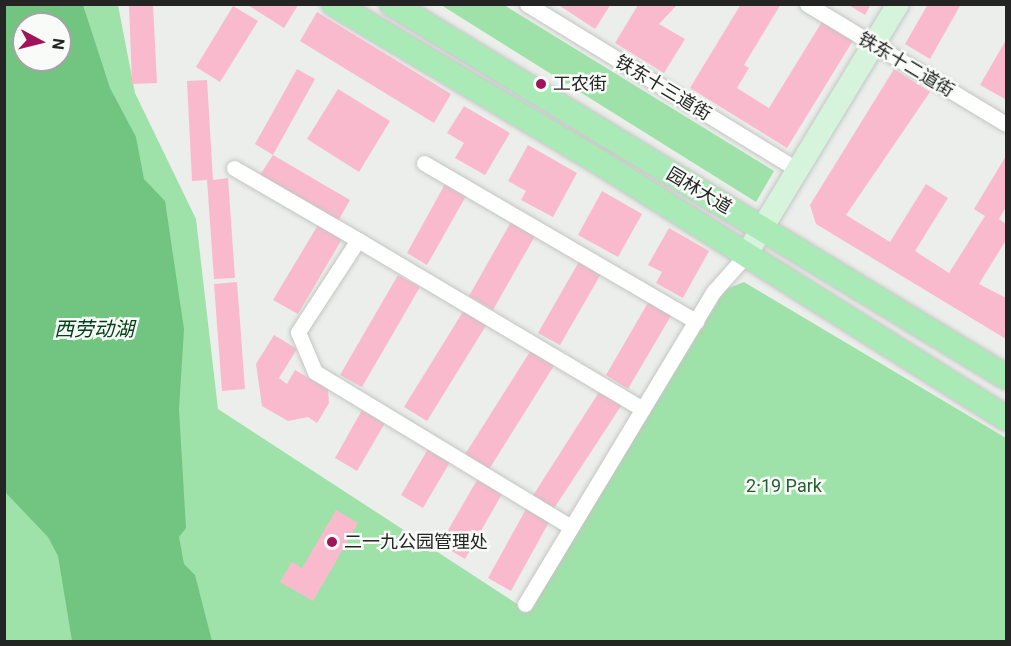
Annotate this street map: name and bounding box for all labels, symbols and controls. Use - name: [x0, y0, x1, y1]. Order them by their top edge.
- north arrow: [12, 12, 72, 72]
- street label: 铁东十二道街: [854, 28, 958, 102]
- text: N: [48, 37, 68, 51]
- street label: 铁东十三道街: [611, 51, 715, 125]
- place label: 工农街: [553, 73, 607, 95]
- marker: 工农街: [534, 77, 548, 91]
- street label: 园林大道: [663, 163, 735, 219]
- water label: 西劳动湖: [54, 317, 134, 341]
- park label: 2·19 Park: [746, 475, 822, 497]
- place label: 二一九公园管理处: [344, 531, 488, 553]
- marker: 二一九公园管理处: [325, 535, 339, 549]

